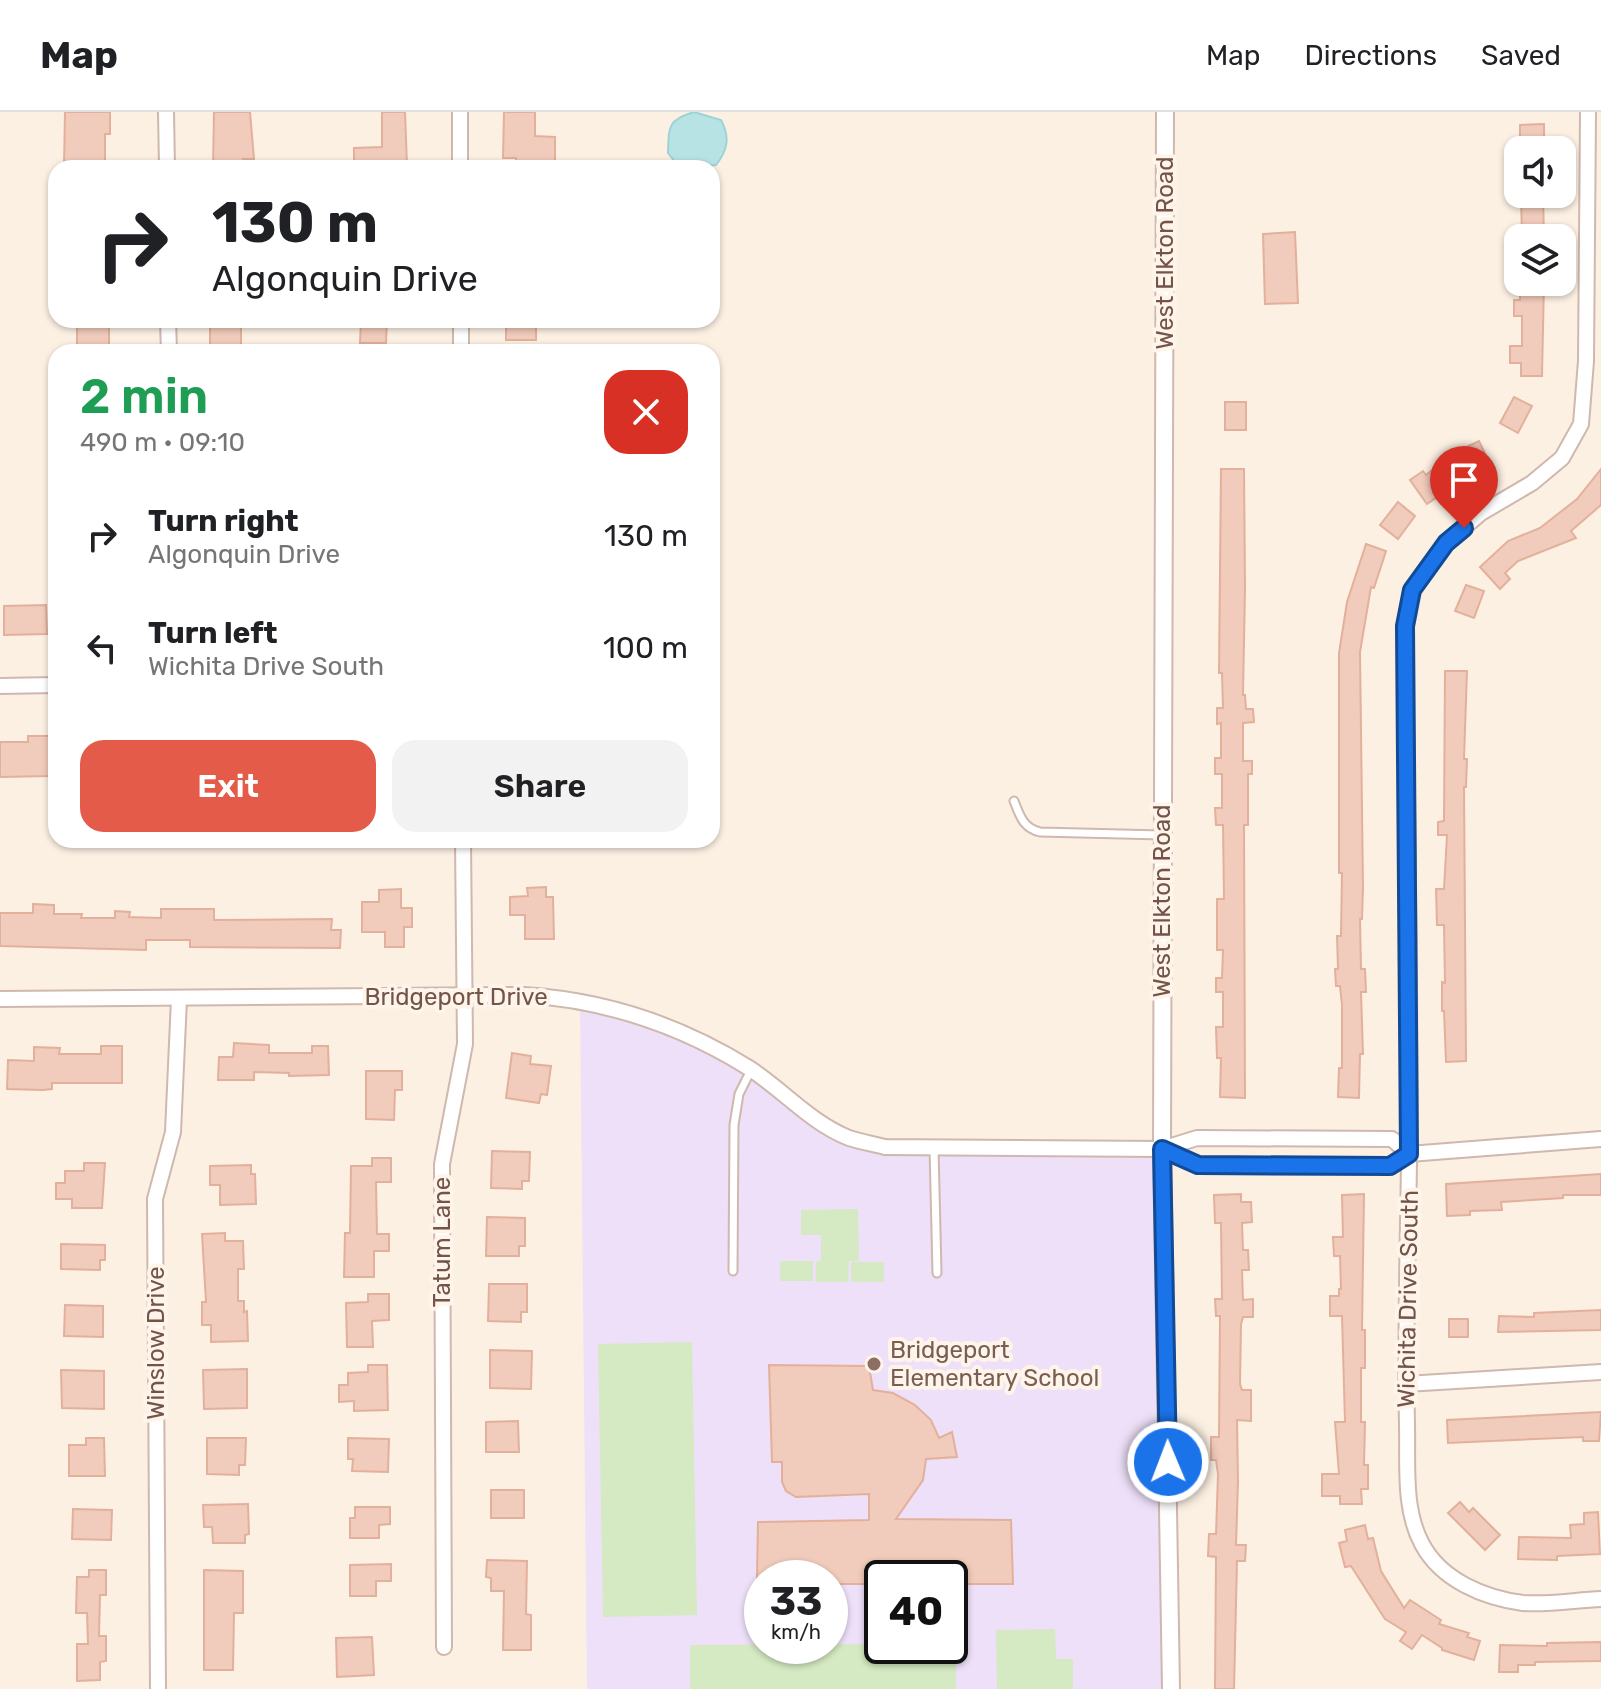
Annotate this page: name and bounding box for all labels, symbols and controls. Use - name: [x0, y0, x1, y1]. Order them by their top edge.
- text: Map: [40, 32, 118, 78]
- text: Map: [1206, 39, 1260, 72]
- text: Directions: [1304, 39, 1437, 72]
- text: Saved: [1481, 39, 1561, 72]
- map controls: [1504, 136, 1576, 296]
- button: sound: [1504, 136, 1576, 208]
- street label: West Elkton Road: [1151, 157, 1179, 349]
- text: 130 m: [212, 190, 378, 256]
- icon: right: [80, 192, 184, 296]
- button: layers: [1504, 224, 1576, 296]
- text: Algonquin Drive: [212, 257, 478, 300]
- text: 2 min: [80, 368, 208, 425]
- button: close: [604, 370, 688, 454]
- text: 490 m · 09:10: [80, 427, 245, 458]
- pin: [1430, 446, 1498, 528]
- icon: arrive: [1442, 458, 1486, 502]
- text: Turn right: [148, 503, 299, 539]
- icon: right: [80, 514, 124, 558]
- text: 130 m: [604, 518, 688, 554]
- text: Algonquin Drive: [148, 539, 340, 570]
- text: Turn left: [148, 615, 278, 651]
- icon: left: [80, 626, 124, 670]
- text: 100 m: [603, 630, 688, 666]
- text: Wichita Drive South: [148, 651, 384, 682]
- button: Exit: [80, 740, 376, 832]
- button: Share: [392, 740, 688, 832]
- street label: West Elkton Road: [1148, 805, 1176, 997]
- street label: Bridgeport Drive: [364, 983, 548, 1011]
- street label: Tatum Lane: [428, 1177, 456, 1307]
- street label: Wichita Drive South: [1392, 1190, 1424, 1408]
- street label: Winslow Drive: [142, 1266, 170, 1420]
- place label: Bridgeport Elementary School: [890, 1336, 1099, 1392]
- marker: Bridgeport Elementary School: [865, 1355, 883, 1373]
- position arrow: [1126, 1420, 1210, 1504]
- speed limit sign: 40: [864, 1560, 968, 1664]
- text: 33: [770, 1578, 822, 1625]
- text: km/h: [771, 1620, 821, 1644]

